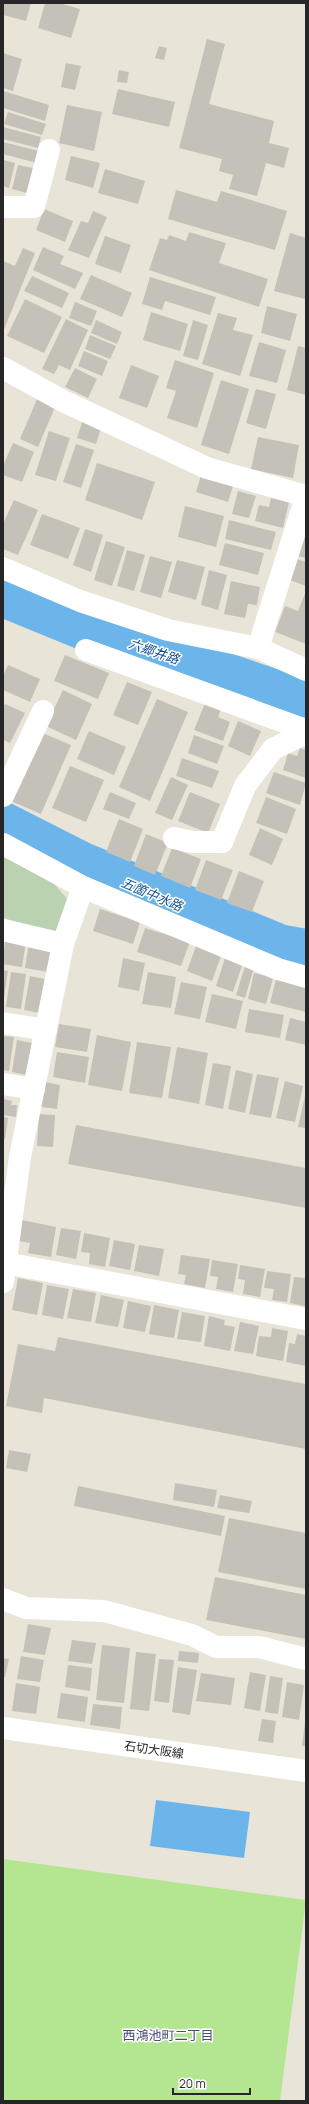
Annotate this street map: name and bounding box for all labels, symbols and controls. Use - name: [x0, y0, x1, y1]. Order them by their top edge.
- water label: 六郷井路: [126, 634, 182, 668]
- water label: 五箇中水路: [119, 873, 186, 915]
- street label: 石切大阪線: [123, 1737, 185, 1762]
- district label: 西鴻池町二丁目: [122, 2026, 214, 2044]
- scale bar: [173, 2070, 250, 2096]
- text: 20 m: [179, 2075, 206, 2092]

